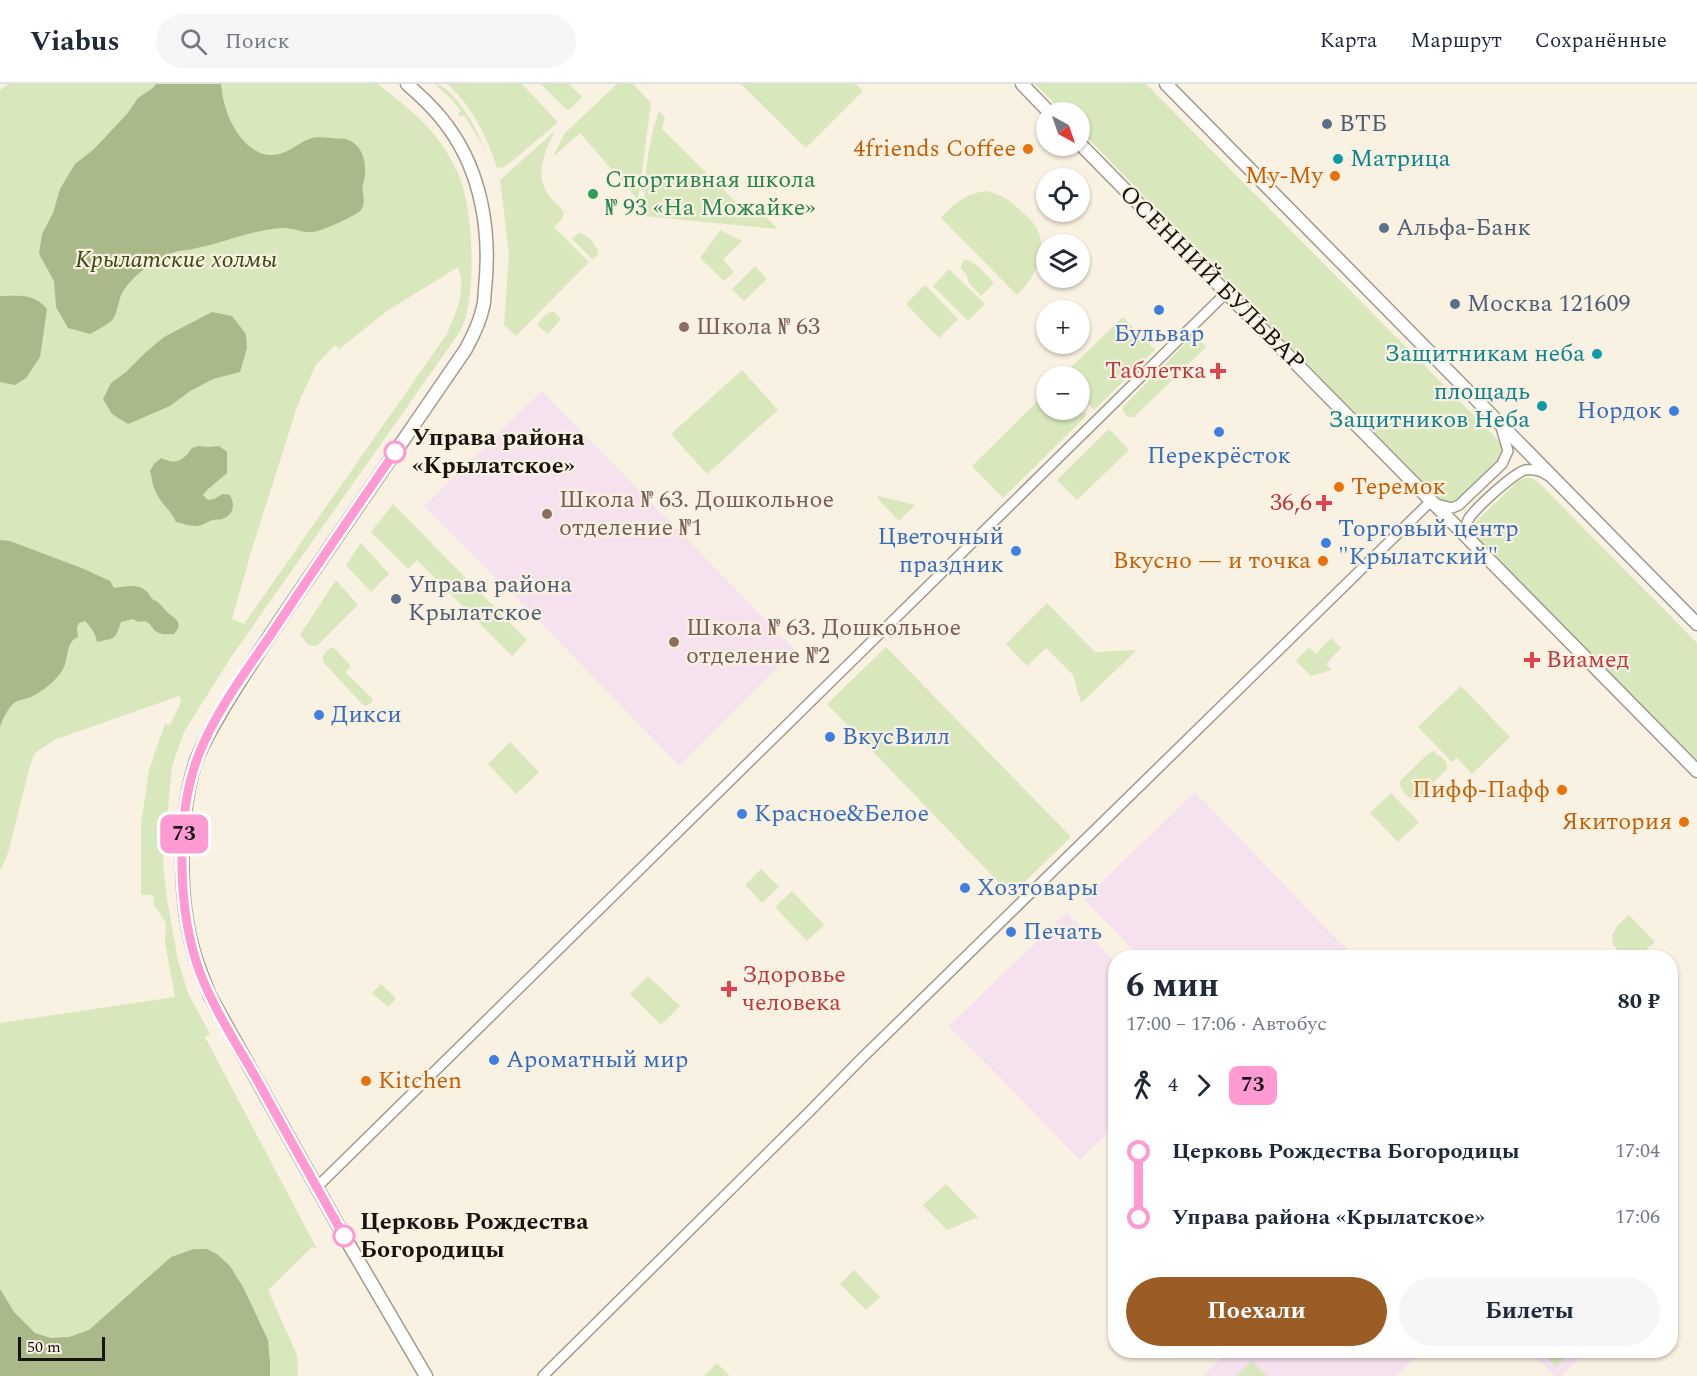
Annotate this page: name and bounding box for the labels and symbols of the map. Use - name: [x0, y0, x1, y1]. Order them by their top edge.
- north arrow: [1036, 102, 1090, 156]
- place label: ВТБ: [1339, 106, 1387, 142]
- marker: ВТБ: [1320, 117, 1334, 131]
- place label: 4friends Coffee: [853, 131, 1016, 167]
- place label: Матрица: [1350, 141, 1451, 177]
- marker: 4friends Coffee: [1021, 142, 1035, 156]
- marker: Матрица: [1331, 152, 1345, 166]
- place label: Му-Му: [1245, 158, 1324, 194]
- place label: Спортивная школа № 93 «На Можайке»: [605, 162, 816, 226]
- marker: Му-Му: [1328, 169, 1342, 183]
- street label: ОСЕННИЙ БУЛЬВАР: [1111, 177, 1313, 379]
- marker: Спортивная школа № 93 «На Можайке»: [586, 187, 600, 201]
- place label: Альфа-Банк: [1396, 210, 1531, 246]
- marker: Альфа-Банк: [1377, 221, 1391, 235]
- park label: Крылатские холмы: [75, 242, 277, 278]
- place label: Москва 121609: [1467, 286, 1630, 322]
- marker: Москва 121609: [1448, 297, 1462, 311]
- marker: Бульвар: [1152, 303, 1166, 317]
- place label: Школа № 63: [696, 309, 820, 345]
- place label: Бульвар: [1114, 316, 1204, 352]
- marker: Школа № 63: [677, 320, 691, 334]
- place label: Защитникам неба: [1385, 336, 1585, 372]
- marker: Защитникам неба: [1590, 347, 1604, 361]
- place label: Таблетка: [1105, 353, 1206, 389]
- marker: Таблетка: [1211, 364, 1225, 378]
- place label: площадь Защитников Неба: [1328, 374, 1530, 438]
- place label: Нордок: [1577, 393, 1662, 429]
- marker: площадь Защитников Неба: [1535, 399, 1549, 413]
- marker: Нордок: [1667, 404, 1681, 418]
- place label: Управа района «Крылатское»: [412, 420, 585, 484]
- marker: Перекрёсток: [1212, 425, 1226, 439]
- place label: Перекрёсток: [1147, 438, 1291, 474]
- marker: Управа района «Крылатское»: [384, 441, 406, 463]
- place label: Теремок: [1351, 469, 1446, 505]
- marker: Теремок: [1332, 480, 1346, 494]
- place label: Школа № 63. Дошкольное отделение №1: [559, 482, 834, 546]
- place label: 36,6: [1270, 485, 1312, 521]
- marker: 36,6: [1317, 496, 1331, 510]
- marker: Школа № 63. Дошкольное отделение №1: [540, 507, 554, 521]
- place label: Торговый центр "Крылатский": [1338, 511, 1519, 575]
- place label: Цветочный праздник: [877, 519, 1004, 583]
- marker: Торговый центр "Крылатский": [1319, 536, 1333, 550]
- place label: Вкусно — и точка: [1113, 543, 1311, 579]
- marker: Цветочный праздник: [1009, 544, 1023, 558]
- marker: Вкусно — и точка: [1316, 554, 1330, 568]
- place label: Управа района Крылатское: [408, 567, 573, 631]
- marker: Управа района Крылатское: [389, 592, 403, 606]
- place label: Школа № 63. Дошкольное отделение №2: [686, 610, 961, 674]
- marker: Школа № 63. Дошкольное отделение №2: [667, 635, 681, 649]
- place label: Виамед: [1546, 642, 1629, 678]
- marker: Виамед: [1523, 651, 1541, 669]
- place label: Дикси: [331, 697, 402, 733]
- marker: Дикси: [312, 708, 326, 722]
- place label: ВкусВилл: [842, 719, 950, 755]
- marker: ВкусВилл: [823, 730, 837, 744]
- place label: Пифф-Пафф: [1412, 772, 1550, 808]
- marker: Пифф-Пафф: [1555, 783, 1569, 797]
- place label: Красное&Белое: [754, 796, 929, 832]
- place label: Якитория: [1562, 804, 1672, 840]
- marker: Красное&Белое: [735, 807, 749, 821]
- line badge: 73: [157, 814, 211, 854]
- marker: Якитория: [1677, 815, 1691, 829]
- place label: Хозтовары: [977, 870, 1098, 906]
- marker: Хозтовары: [958, 881, 972, 895]
- place label: Печать: [1023, 914, 1102, 950]
- marker: Печать: [1004, 925, 1018, 939]
- place label: Здоровье человека: [742, 957, 846, 1021]
- marker: Здоровье человека: [720, 980, 738, 998]
- place label: Ароматный мир: [506, 1042, 688, 1078]
- marker: Ароматный мир: [487, 1053, 501, 1067]
- place label: Kitchen: [378, 1063, 462, 1099]
- marker: Kitchen: [359, 1074, 373, 1088]
- place label: Церковь Рождества Богородицы: [360, 1204, 589, 1268]
- marker: Церковь Рождества Богородицы: [333, 1225, 355, 1247]
- scale bar: [18, 1334, 105, 1362]

